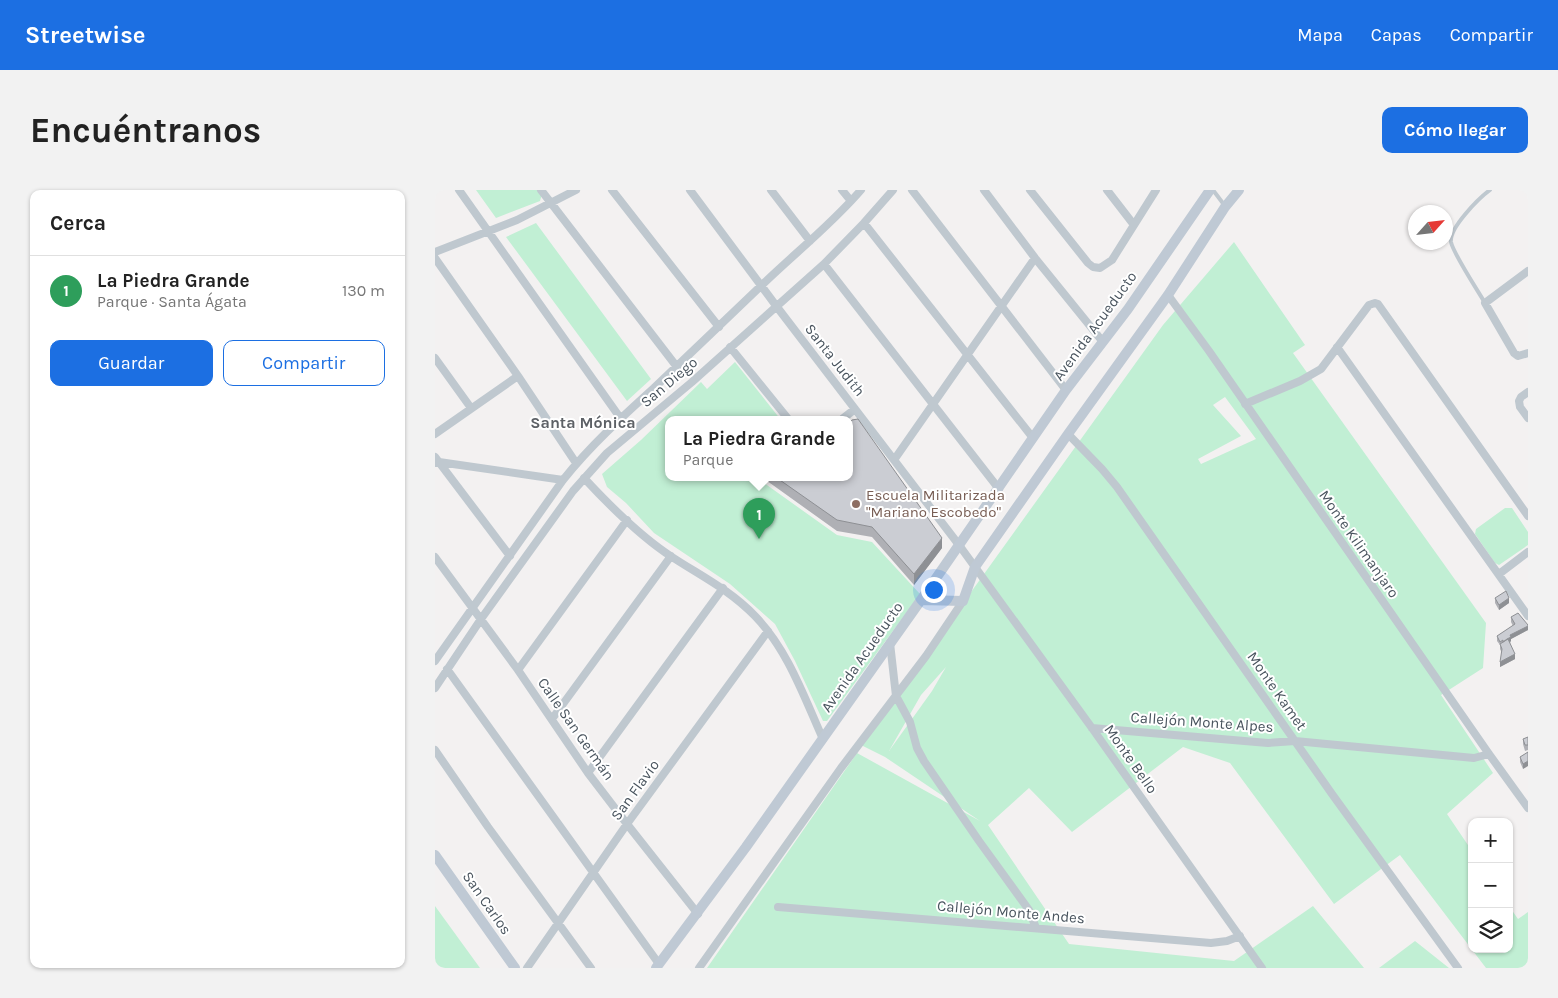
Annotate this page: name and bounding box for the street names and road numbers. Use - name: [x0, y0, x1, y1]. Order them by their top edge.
- street label: Avenida Acueducto: [1049, 268, 1141, 384]
- street label: Santa Judith: [801, 320, 869, 400]
- street label: San Diego: [637, 353, 701, 411]
- street label: Monte Kilimanjaro: [1315, 487, 1403, 601]
- street label: Avenida Acueducto: [817, 598, 907, 716]
- street label: Monte Kamet: [1243, 648, 1311, 734]
- street label: Calle San Germán: [534, 674, 618, 784]
- street label: Callejón Monte Alpes: [1130, 708, 1274, 736]
- street label: Monte Bello: [1101, 721, 1161, 797]
- street label: San Flavio: [607, 756, 663, 824]
- street label: San Carlos: [459, 868, 515, 938]
- street label: Callejón Monte Andes: [936, 897, 1086, 927]

